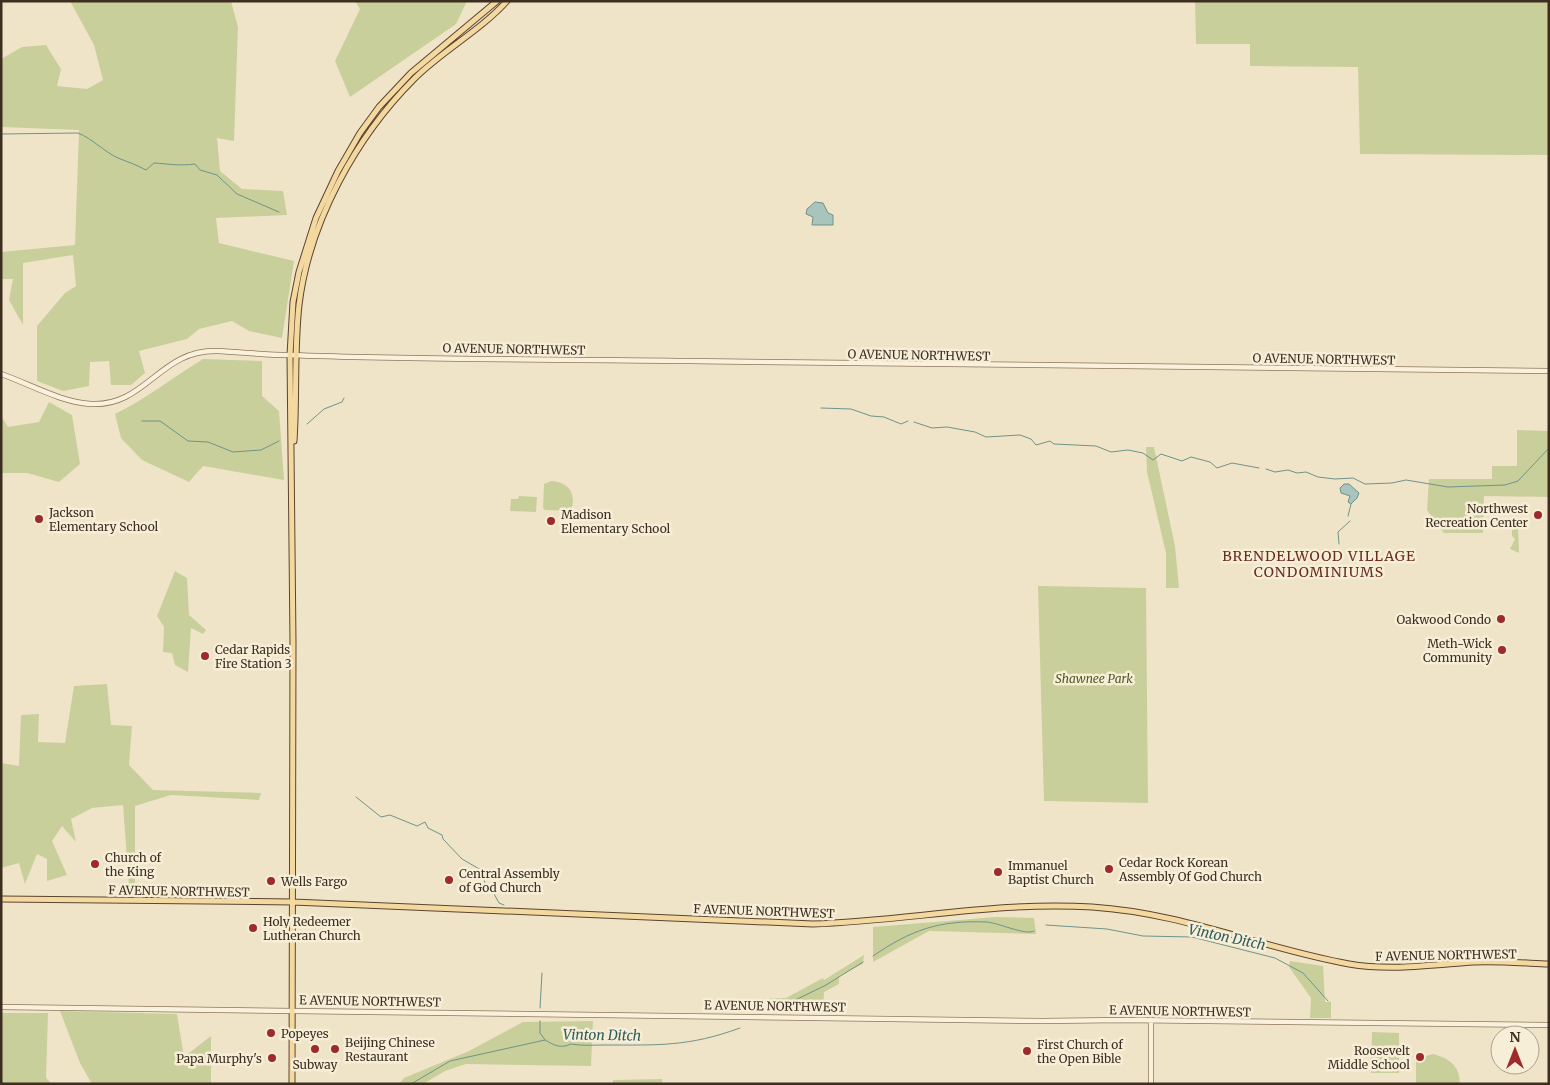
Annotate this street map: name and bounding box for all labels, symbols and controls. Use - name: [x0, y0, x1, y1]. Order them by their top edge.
- street label: O AVENUE NORTHWEST: [442, 340, 586, 358]
- street label: O AVENUE NORTHWEST: [847, 346, 991, 364]
- street label: O AVENUE NORTHWEST: [1252, 350, 1396, 368]
- place label: Northwest Recreation Center: [1425, 501, 1529, 530]
- place label: Jackson Elementary School: [48, 505, 159, 534]
- place label: Madison Elementary School: [561, 507, 671, 536]
- marker: Northwest Recreation Center: [1532, 509, 1544, 521]
- marker: Jackson Elementary School: [33, 513, 45, 525]
- marker: Madison Elementary School: [545, 515, 557, 527]
- district label: BRENDELWOOD VILLAGE CONDOMINIUMS: [1222, 547, 1416, 581]
- place label: Oakwood Condo: [1397, 612, 1491, 627]
- marker: Oakwood Condo: [1495, 613, 1507, 625]
- place label: Meth-Wick Community: [1423, 636, 1492, 665]
- place label: Cedar Rapids Fire Station 3: [215, 642, 292, 671]
- marker: Meth-Wick Community: [1496, 644, 1508, 656]
- marker: Cedar Rapids Fire Station 3: [199, 650, 211, 662]
- park label: Shawnee Park: [1055, 671, 1133, 686]
- place label: Church of the King: [105, 850, 162, 879]
- place label: Cedar Rock Korean Assembly Of God Church: [1118, 855, 1262, 884]
- marker: Church of the King: [89, 858, 101, 870]
- place label: Immanuel Baptist Church: [1008, 858, 1094, 887]
- marker: Cedar Rock Korean Assembly Of God Church: [1103, 863, 1115, 875]
- place label: Central Assembly of God Church: [459, 866, 560, 895]
- marker: Immanuel Baptist Church: [992, 866, 1004, 878]
- place label: Wells Fargo: [280, 874, 347, 889]
- marker: Central Assembly of God Church: [443, 874, 455, 886]
- marker: Wells Fargo: [265, 875, 277, 887]
- street label: F AVENUE NORTHWEST: [108, 882, 251, 900]
- street label: F AVENUE NORTHWEST: [693, 901, 836, 921]
- place label: Holy Redeemer Lutheran Church: [263, 914, 361, 943]
- water label: Vinton Ditch: [1187, 920, 1267, 954]
- marker: Holy Redeemer Lutheran Church: [247, 922, 259, 934]
- street label: F AVENUE NORTHWEST: [1375, 946, 1518, 964]
- street label: E AVENUE NORTHWEST: [299, 992, 442, 1010]
- street label: E AVENUE NORTHWEST: [704, 997, 847, 1015]
- street label: E AVENUE NORTHWEST: [1109, 1002, 1252, 1020]
- water label: Vinton Ditch: [563, 1025, 641, 1045]
- north arrow: [1490, 1025, 1540, 1075]
- place label: Popeyes: [281, 1026, 329, 1041]
- marker: Popeyes: [265, 1027, 277, 1039]
- text: N: [1509, 1028, 1521, 1046]
- place label: Beijing Chinese Restaurant: [345, 1035, 435, 1064]
- place label: First Church of the Open Bible: [1037, 1037, 1123, 1066]
- marker: Subway: [309, 1043, 321, 1055]
- marker: Beijing Chinese Restaurant: [329, 1043, 341, 1055]
- place label: Roosevelt Middle School: [1328, 1043, 1410, 1072]
- marker: First Church of the Open Bible: [1021, 1045, 1033, 1057]
- place label: Papa Murphy's: [176, 1051, 262, 1066]
- marker: Roosevelt Middle School: [1414, 1051, 1426, 1063]
- marker: Papa Murphy's: [266, 1052, 278, 1064]
- place label: Subway: [293, 1057, 337, 1072]

